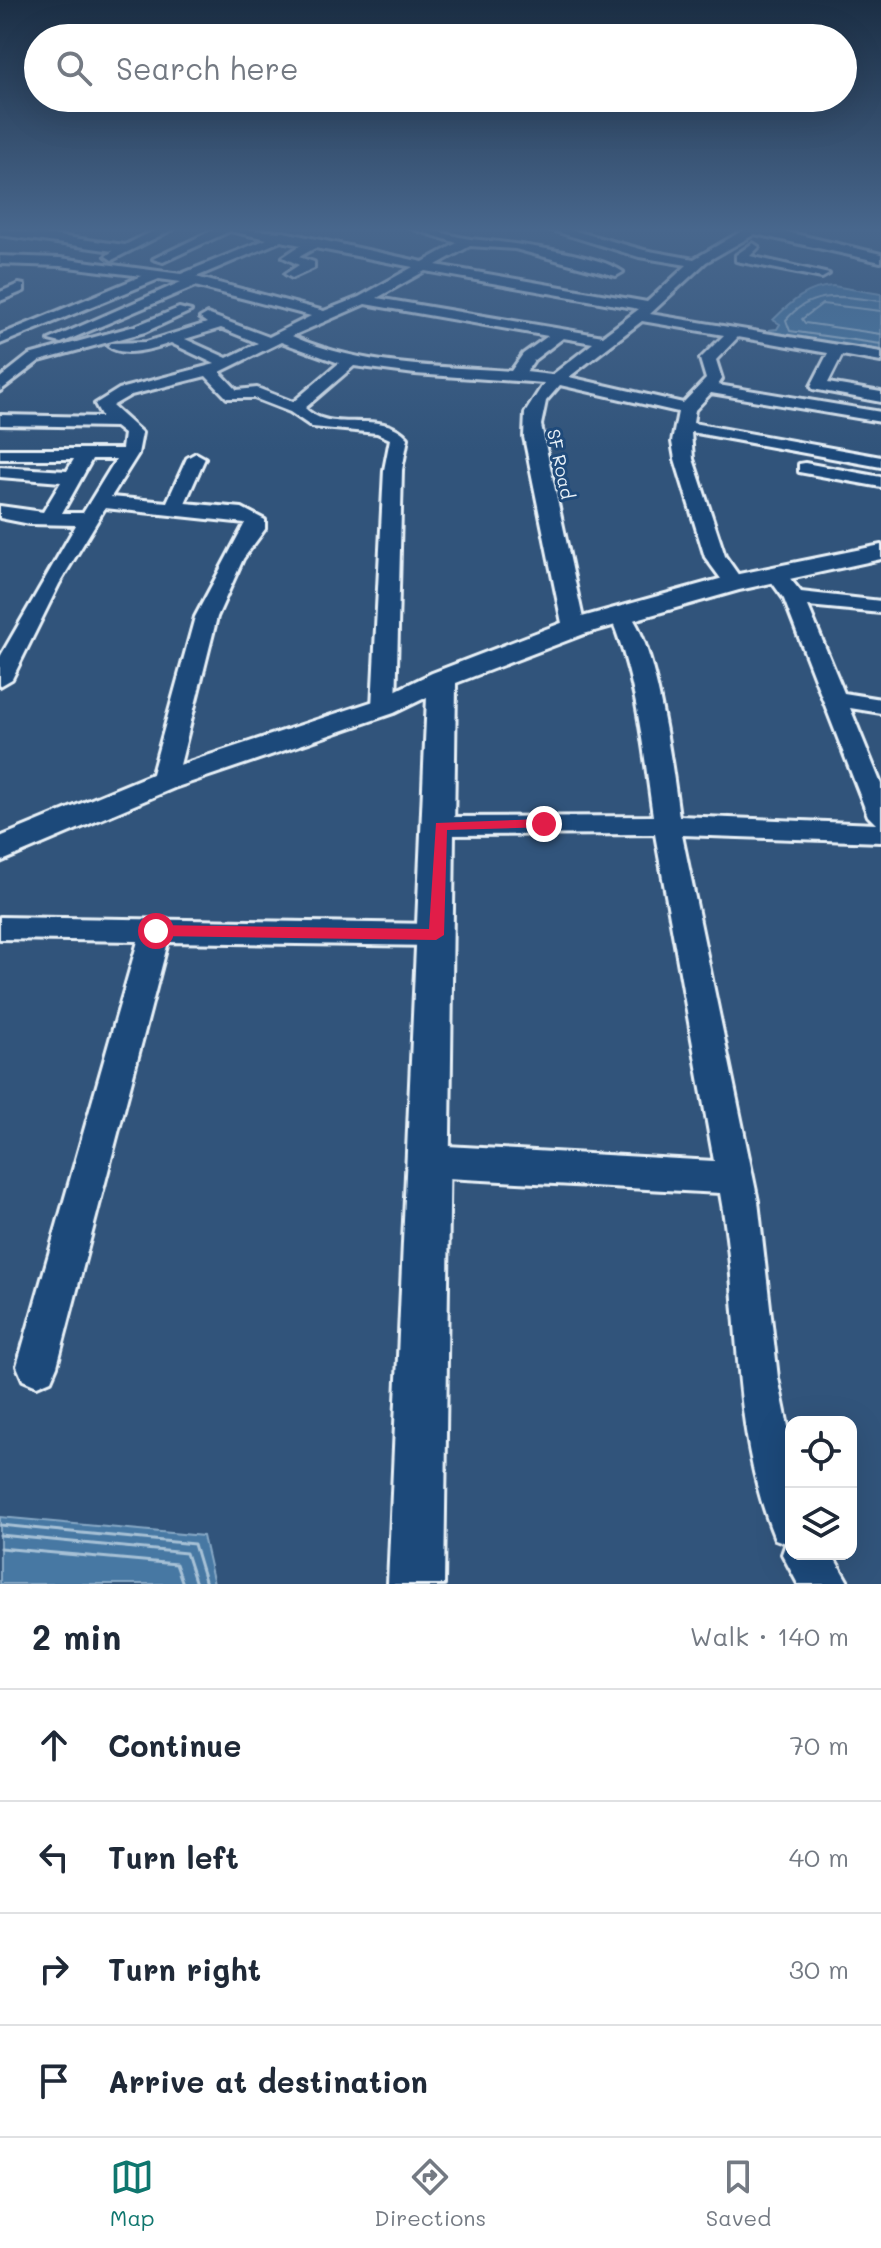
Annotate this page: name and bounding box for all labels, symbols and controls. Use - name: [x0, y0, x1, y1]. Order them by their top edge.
- search box: [24, 24, 857, 112]
- icon: search: [52, 46, 96, 90]
- text: Search here: [116, 48, 299, 88]
- street label: SF Road: [542, 427, 580, 501]
- route end: [526, 806, 562, 842]
- route start: [138, 913, 174, 949]
- map controls: [785, 1416, 857, 1560]
- button: locate: [785, 1416, 857, 1488]
- button: layers: [785, 1488, 857, 1560]
- text: 2 min: [32, 1614, 121, 1659]
- text: Walk · 140 m: [690, 1619, 849, 1653]
- icon: ahead: [32, 1723, 76, 1767]
- text: Continue: [108, 1725, 241, 1765]
- text: 70 m: [789, 1728, 849, 1762]
- icon: left: [32, 1835, 76, 1879]
- text: Turn left: [108, 1837, 239, 1877]
- text: 40 m: [789, 1840, 849, 1874]
- icon: right: [32, 1947, 76, 1991]
- text: Turn right: [108, 1949, 261, 1989]
- text: 30 m: [789, 1952, 849, 1986]
- icon: arrive: [32, 2059, 76, 2103]
- text: Arrive at destination: [108, 2061, 428, 2101]
- tab: Map: [110, 2155, 155, 2232]
- tab: Directions: [374, 2155, 486, 2232]
- tab: Saved: [706, 2155, 771, 2232]

